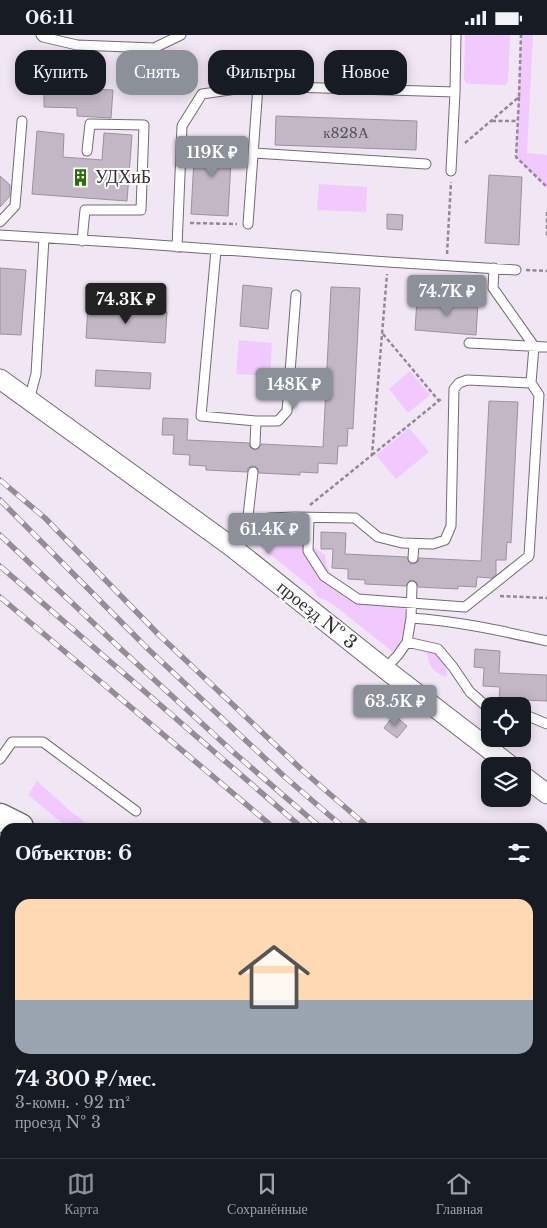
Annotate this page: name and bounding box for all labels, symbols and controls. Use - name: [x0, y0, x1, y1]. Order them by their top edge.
- text: 06:11: [25, 6, 74, 29]
- chip: Купить: [15, 50, 106, 95]
- chip: Снять: [116, 50, 198, 95]
- chip: Фильтры: [208, 50, 314, 95]
- chip: Новое: [324, 50, 407, 95]
- house number: к828А: [323, 123, 369, 142]
- pin: 119K ₽: [171, 135, 253, 178]
- text: 119K ₽: [186, 142, 238, 162]
- place label: УДХиБ: [95, 166, 151, 188]
- building icon: УДХиБ: [71, 167, 91, 187]
- pin: 74.7K ₽: [401, 275, 493, 317]
- text: 74.7K ₽: [418, 281, 476, 301]
- pin: 74.3K ₽: [80, 283, 172, 325]
- text: 74.3K ₽: [96, 289, 156, 309]
- pin: 148K ₽: [253, 367, 335, 410]
- text: 148K ₽: [267, 374, 321, 394]
- pin: 61.4K ₽: [223, 513, 315, 555]
- text: 61.4K ₽: [240, 519, 298, 539]
- street label: проезд № 3: [273, 576, 361, 654]
- pin: 63.5K ₽: [349, 685, 441, 727]
- text: 63.5K ₽: [364, 691, 426, 711]
- map controls: [481, 697, 531, 807]
- button: locate: [481, 697, 531, 747]
- button: layers: [481, 757, 531, 807]
- icon: filters: [505, 839, 533, 867]
- text: Объектов: 6: [15, 840, 132, 866]
- icon: home: [229, 932, 319, 1022]
- text: 74 300 ₽/мес.: [15, 1066, 157, 1092]
- text: 3-комн. · 92 m²: [15, 1092, 130, 1112]
- text: проезд № 3: [15, 1112, 101, 1132]
- tab: Карта: [64, 1170, 99, 1218]
- tab: Сохранённые: [227, 1170, 308, 1218]
- tab: Главная: [436, 1170, 483, 1218]

